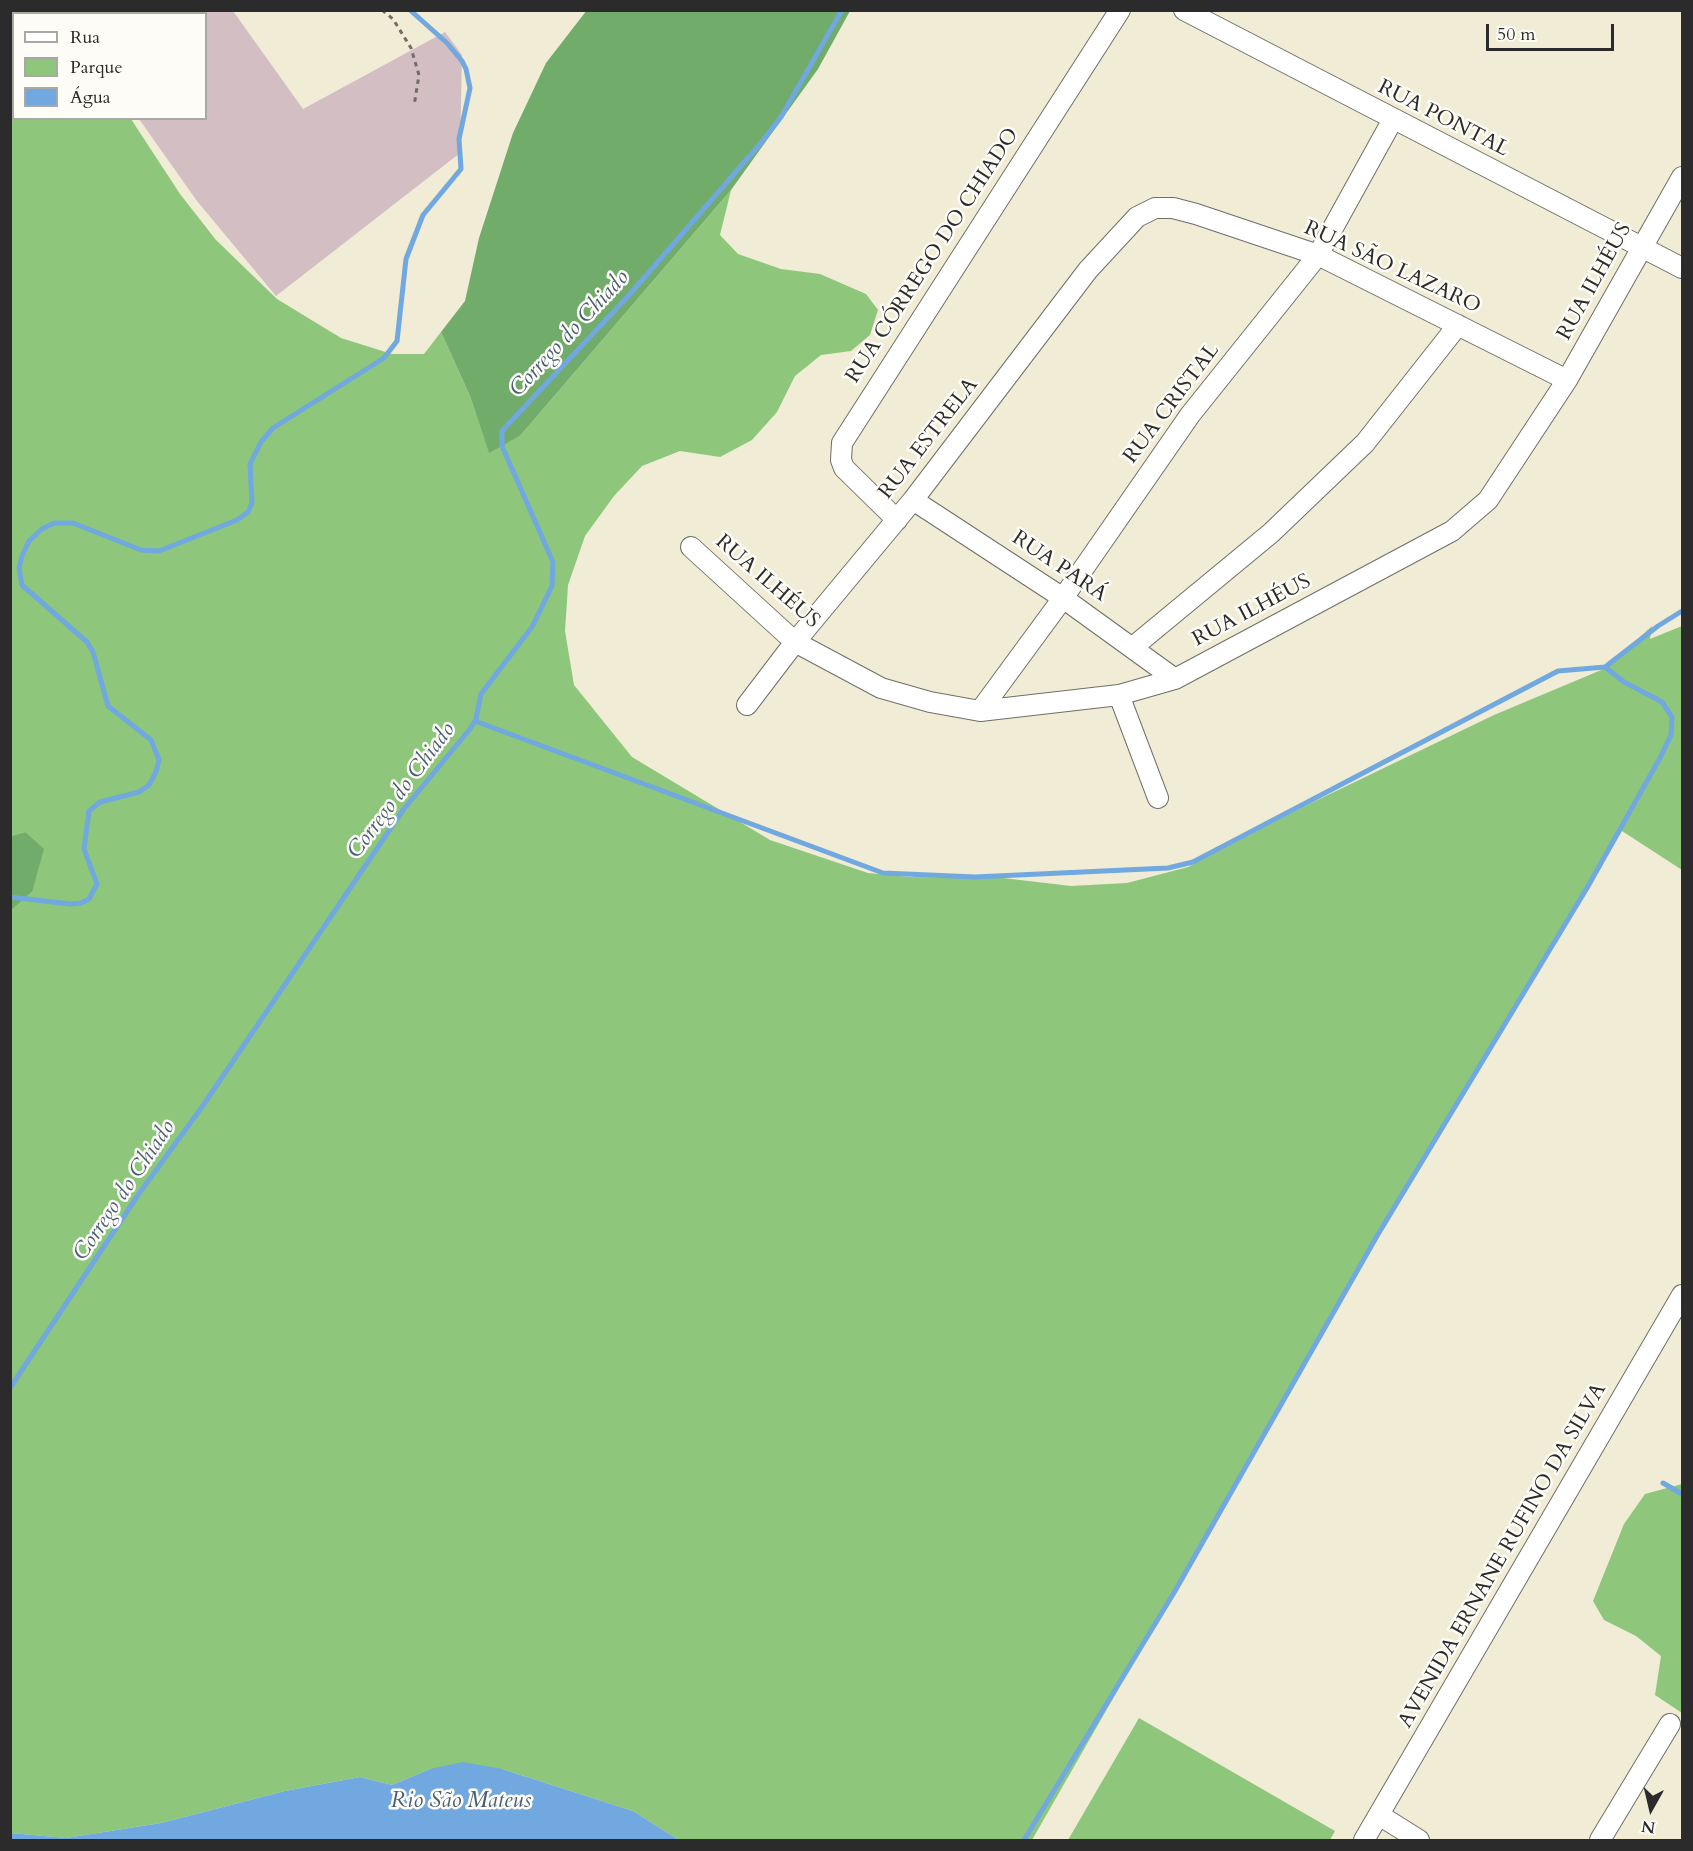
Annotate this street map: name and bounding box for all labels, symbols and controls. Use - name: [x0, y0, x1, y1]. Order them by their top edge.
- legend: [12, 12, 207, 120]
- scale bar: [1489, 12, 1616, 50]
- text: 50 m: [1497, 22, 1536, 47]
- text: Rua: [70, 25, 100, 50]
- text: Parque: [70, 55, 123, 80]
- street label: RUA PONTAL: [1373, 75, 1513, 163]
- text: Água: [70, 85, 111, 110]
- street label: RUA CÓRREGO DO CHIADO: [841, 124, 1025, 388]
- street label: RUA SÃO LAZARO: [1300, 216, 1484, 320]
- street label: RUA ILHÉUS: [1552, 219, 1638, 345]
- water label: Corrego do Chiado: [505, 265, 635, 403]
- street label: RUA CRISTAL: [1119, 339, 1225, 469]
- street label: RUA ESTRELA: [874, 374, 984, 504]
- street label: RUA PARÁ: [1007, 526, 1111, 608]
- street label: RUA ILHÉUS: [710, 530, 824, 634]
- street label: RUA ILHÉUS: [1189, 569, 1315, 653]
- water label: Corrego do Chiado: [342, 718, 462, 864]
- water label: Corrego do Chiado: [68, 1116, 182, 1266]
- street label: AVENIDA ERNANE RUFINO DA SILVA: [1394, 1379, 1612, 1733]
- north arrow: [1621, 1779, 1681, 1839]
- water label: Rio São Mateus: [391, 1789, 531, 1815]
- text: N: [1640, 1815, 1657, 1839]

